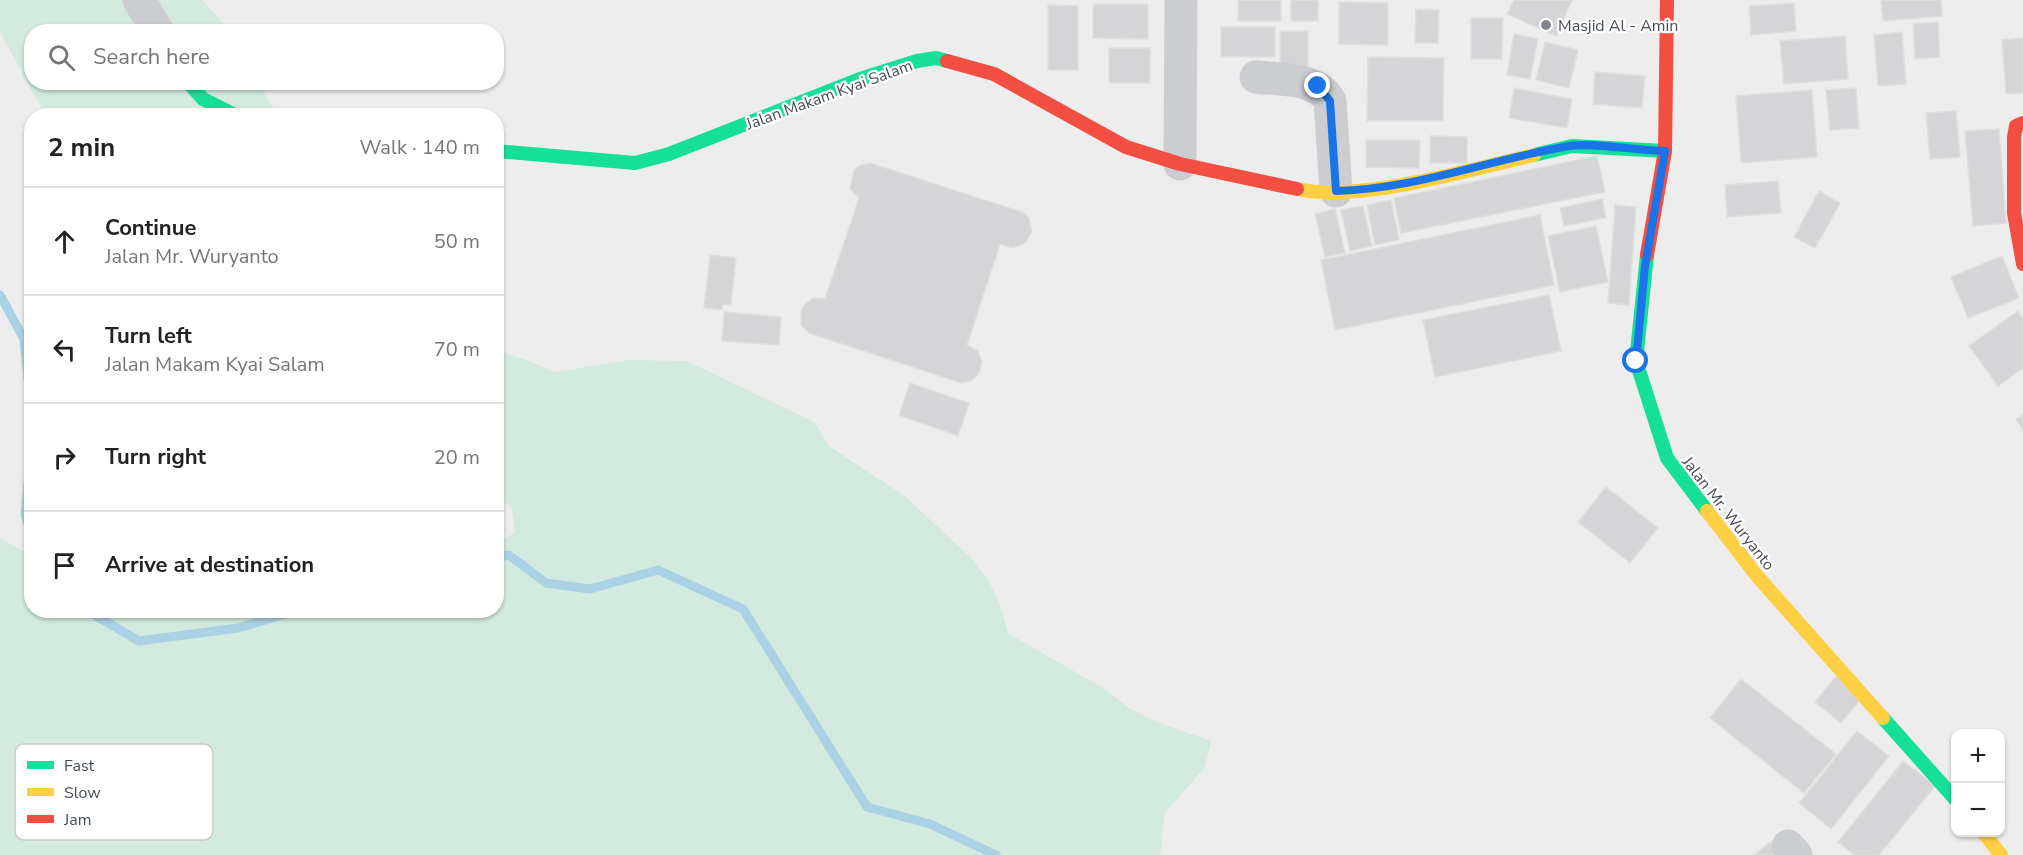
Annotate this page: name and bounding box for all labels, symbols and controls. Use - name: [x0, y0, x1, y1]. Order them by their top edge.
- place label: Masjid Al - Amin: [1558, 15, 1678, 37]
- marker: Masjid Al - Amin: [1539, 18, 1553, 32]
- search box: [24, 24, 504, 90]
- icon: search: [45, 41, 78, 74]
- text: Search here: [93, 42, 210, 72]
- street label: Jalan Makam Kyai Salam: [742, 55, 916, 136]
- route end: [1304, 72, 1330, 98]
- text: 2 min: [48, 130, 115, 165]
- text: Walk · 140 m: [360, 134, 480, 161]
- text: Continue: [105, 213, 196, 243]
- icon: ahead: [48, 225, 81, 258]
- text: 50 m: [434, 228, 480, 255]
- text: Jalan Mr. Wuryanto: [105, 243, 279, 270]
- text: Turn left: [105, 321, 192, 351]
- icon: left: [48, 333, 81, 366]
- text: 70 m: [434, 336, 480, 363]
- route start: [1622, 347, 1648, 373]
- text: Jalan Makam Kyai Salam: [105, 351, 325, 378]
- icon: right: [48, 441, 81, 474]
- text: Turn right: [105, 442, 206, 472]
- text: 20 m: [434, 444, 480, 471]
- street label: Jalan Mr. Wuryanto: [1676, 451, 1780, 575]
- icon: arrive: [48, 549, 81, 582]
- text: Arrive at destination: [105, 550, 314, 580]
- map controls: [1951, 729, 2005, 837]
- button: +: [1951, 729, 2005, 783]
- legend: [15, 744, 213, 840]
- text: Fast: [64, 755, 95, 777]
- text: Slow: [64, 782, 101, 804]
- button: −: [1951, 783, 2005, 837]
- text: Jam: [63, 809, 91, 831]

